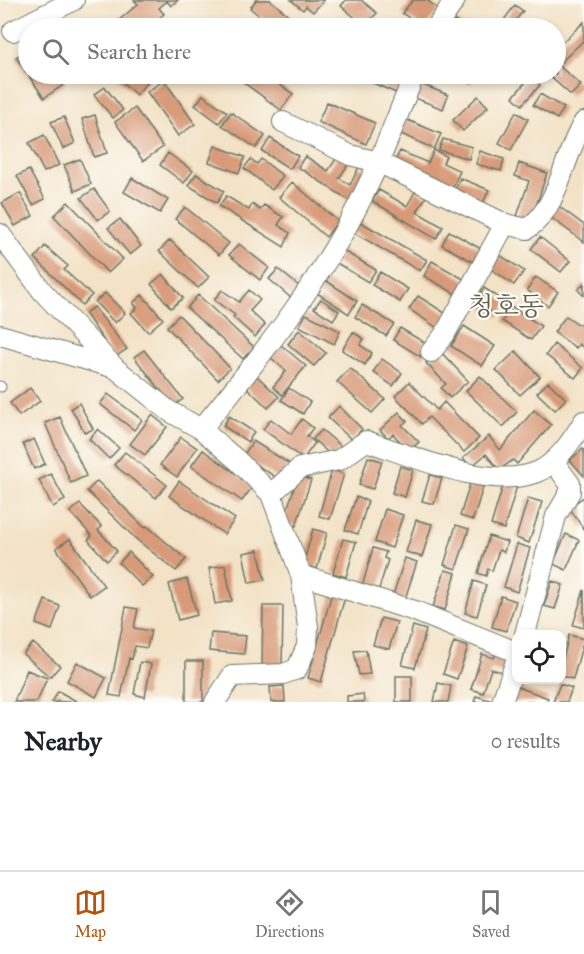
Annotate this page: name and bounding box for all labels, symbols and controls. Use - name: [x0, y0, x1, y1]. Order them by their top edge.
- search box: [18, 18, 566, 84]
- icon: search: [39, 35, 72, 68]
- text: Search here: [87, 38, 191, 65]
- district label: 청호동: [468, 290, 544, 322]
- map controls: [512, 630, 566, 684]
- button: locate: [512, 630, 566, 684]
- text: Nearby: [24, 725, 102, 757]
- text: 0 results: [491, 729, 560, 753]
- tab: Map: [74, 886, 107, 941]
- tab: Directions: [255, 886, 324, 941]
- tab: Saved: [472, 886, 510, 941]

